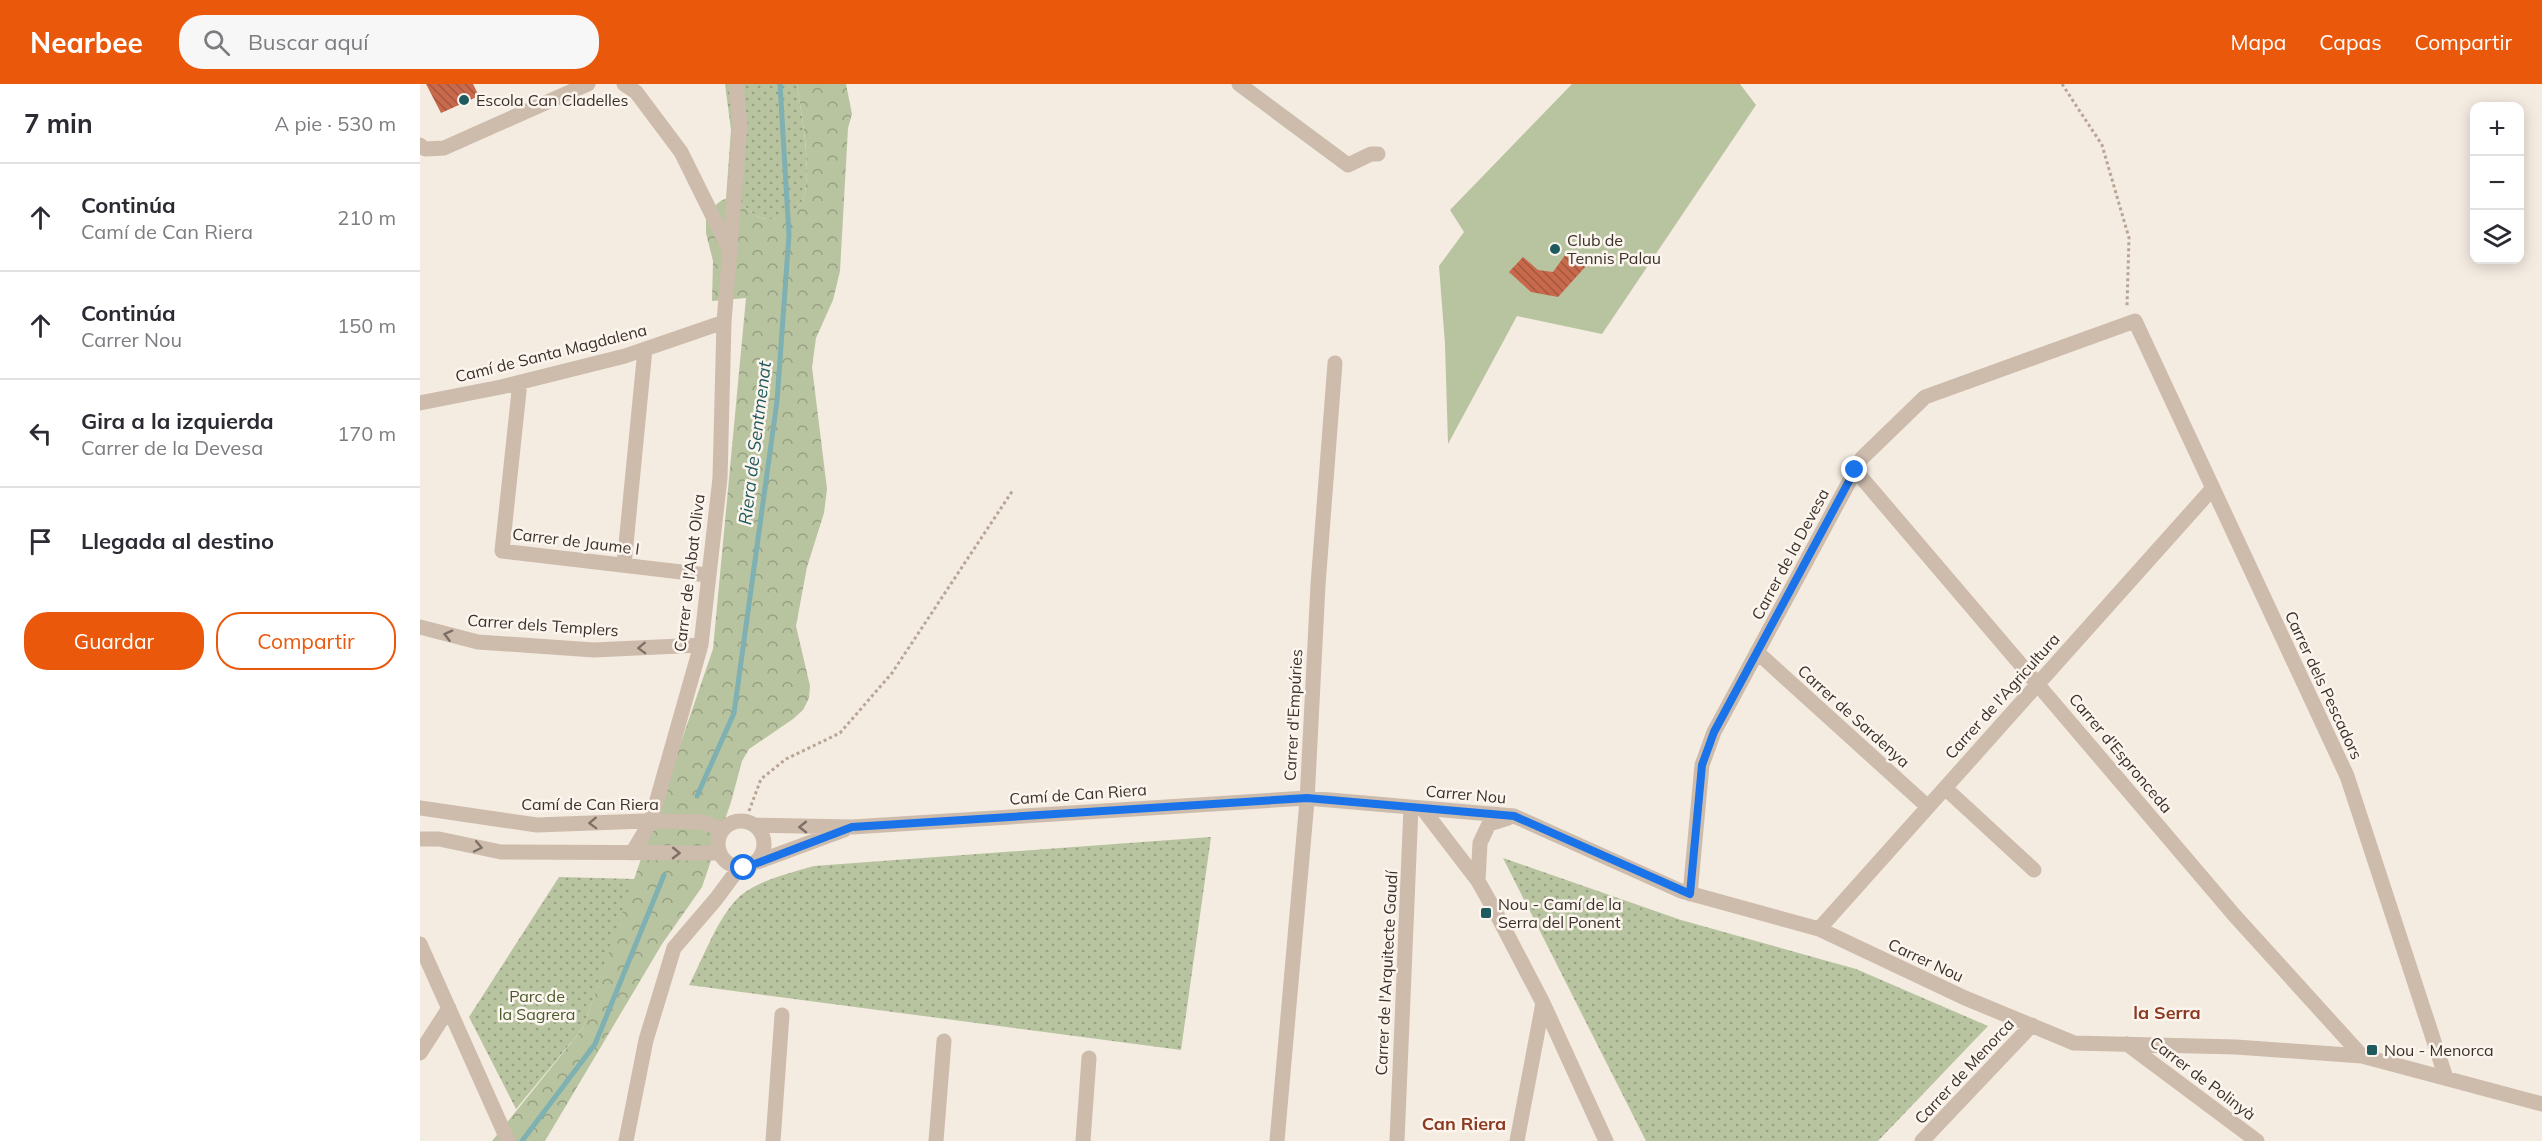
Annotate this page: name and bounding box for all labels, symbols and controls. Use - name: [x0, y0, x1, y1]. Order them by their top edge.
- search box: [179, 15, 599, 69]
- text: Nearbee: [30, 25, 143, 60]
- icon: search: [200, 26, 233, 59]
- text: Buscar aquí: [248, 28, 369, 56]
- text: Mapa: [2231, 29, 2286, 55]
- text: Capas: [2319, 29, 2382, 55]
- text: Compartir: [2415, 29, 2512, 55]
- place label: Escola Can Cladelles: [476, 90, 629, 110]
- marker: Escola Can Cladelles: [457, 93, 471, 107]
- map controls: [2470, 102, 2524, 264]
- button: +: [2470, 102, 2524, 156]
- text: 7 min: [24, 107, 93, 140]
- text: A pie · 530 m: [275, 111, 396, 136]
- button: −: [2470, 156, 2524, 210]
- text: Continúa: [81, 191, 176, 219]
- icon: ahead: [24, 201, 57, 234]
- text: 210 m: [337, 205, 396, 230]
- button: layers: [2470, 210, 2524, 264]
- text: Camí de Can Riera: [81, 219, 253, 244]
- place label: Club de Tennis Palau: [1567, 230, 1661, 268]
- marker: Club de Tennis Palau: [1548, 242, 1562, 256]
- text: Continúa: [81, 299, 176, 327]
- icon: ahead: [24, 309, 57, 342]
- text: 150 m: [337, 313, 396, 338]
- street label: Camí de Santa Magdalena: [453, 319, 649, 387]
- text: Carrer Nou: [81, 327, 182, 352]
- water label: Riera de Sentmenat: [733, 359, 776, 526]
- text: Gira a la izquierda: [81, 407, 274, 435]
- icon: left: [24, 417, 57, 450]
- text: 170 m: [337, 421, 396, 446]
- text: Carrer de la Devesa: [81, 435, 263, 460]
- route end: [1841, 456, 1867, 482]
- street label: Carrer de la Devesa: [1747, 485, 1833, 623]
- street label: Carrer de l'Abat Oliva: [669, 493, 709, 653]
- street label: Carrer de Jaume I: [511, 523, 641, 559]
- icon: arrive: [24, 525, 57, 558]
- text: Llegada al destino: [81, 527, 274, 555]
- street label: Carrer dels Pescadors: [2281, 608, 2367, 762]
- street label: Carrer dels Templers: [467, 610, 619, 640]
- button: Guardar: [24, 612, 204, 670]
- button: Compartir: [216, 612, 396, 670]
- one-way arrow: [444, 629, 454, 642]
- street label: Carrer de l'Agricultura: [1940, 629, 2064, 763]
- one-way arrow: [638, 642, 647, 654]
- street label: Carrer d'Empúries: [1280, 648, 1306, 782]
- street label: Carrer de Sardenya: [1794, 660, 1914, 772]
- street label: Carrer d'Espronceda: [2065, 689, 2177, 817]
- street label: Camí de Can Riera: [1009, 779, 1147, 809]
- street label: Carrer Nou: [1425, 781, 1507, 807]
- street label: Camí de Can Riera: [521, 794, 659, 814]
- one-way arrow: [588, 817, 597, 829]
- one-way arrow: [799, 821, 808, 833]
- one-way arrow: [472, 840, 482, 853]
- one-way arrow: [671, 847, 680, 859]
- route start: [730, 854, 756, 880]
- street label: Carrer de l'Arquitecte Gaudí: [1371, 869, 1401, 1076]
- place label: Nou - Camí de la Serra del Ponent: [1498, 894, 1622, 932]
- marker: Nou - Camí de la Serra del Ponent: [1479, 906, 1493, 920]
- street label: Carrer Nou: [1885, 934, 1967, 986]
- park label: Parc de la Sagrera: [499, 986, 575, 1024]
- district label: la Serra: [2133, 1001, 2201, 1024]
- street label: Carrer de Menorca: [1910, 1014, 2018, 1128]
- street label: Carrer de Polinyà: [2146, 1032, 2260, 1124]
- place label: Nou - Menorca: [2384, 1040, 2494, 1060]
- marker: Nou - Menorca: [2365, 1043, 2379, 1057]
- district label: Can Riera: [1422, 1112, 1506, 1135]

